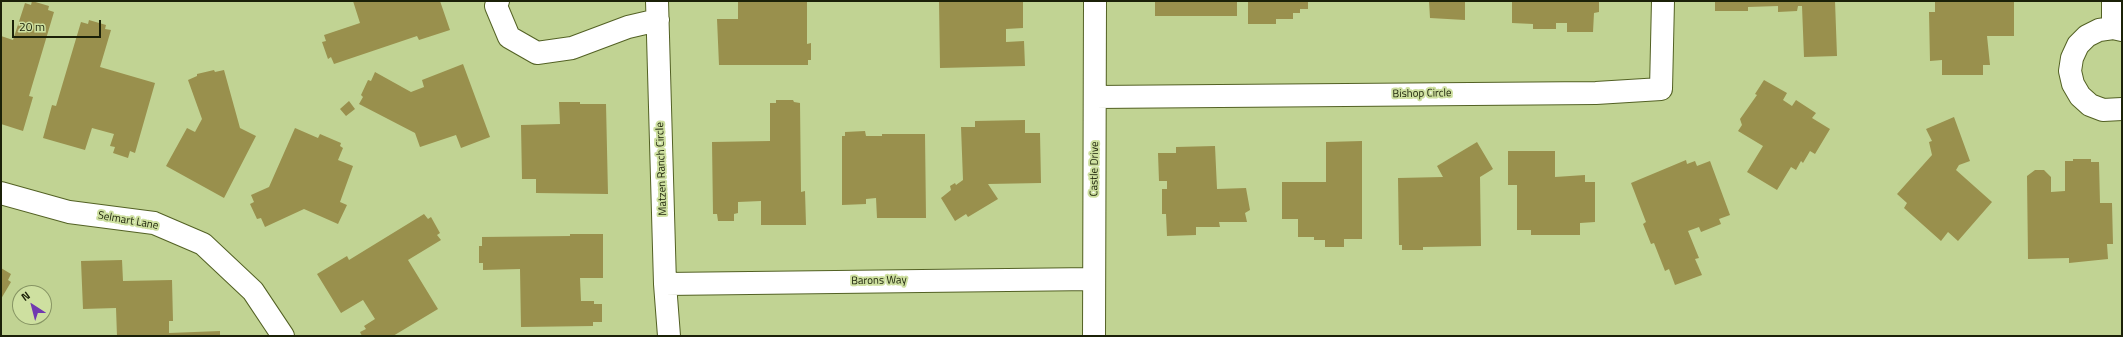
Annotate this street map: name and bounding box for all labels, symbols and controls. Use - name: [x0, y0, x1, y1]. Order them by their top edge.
- scale bar: [14, 12, 103, 38]
- text: 20 m: [19, 17, 45, 36]
- street label: Bishop Circle: [1392, 87, 1452, 101]
- street label: Matzen Ranch Circle: [654, 122, 670, 216]
- street label: Castle Drive: [1088, 141, 1102, 197]
- street label: Selmart Lane: [97, 209, 159, 233]
- street label: Barons Way: [851, 274, 907, 288]
- north arrow: [12, 285, 52, 325]
- text: N: [18, 287, 33, 305]

